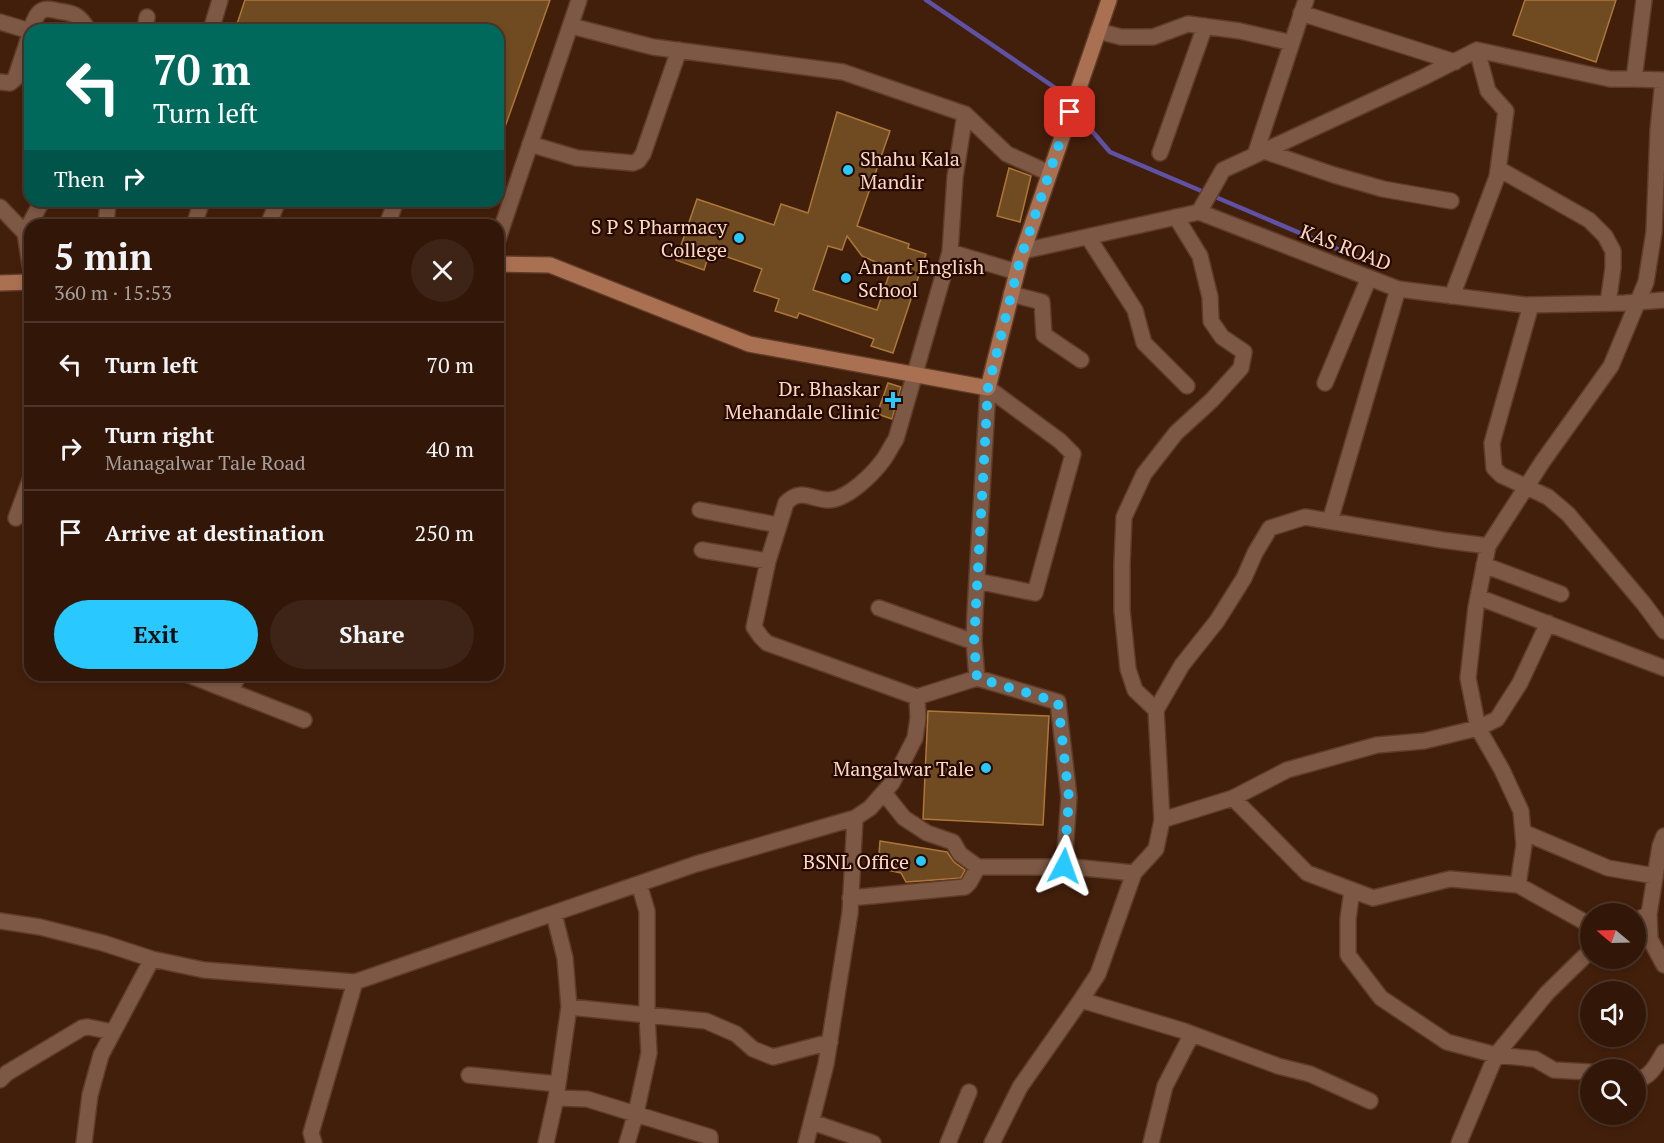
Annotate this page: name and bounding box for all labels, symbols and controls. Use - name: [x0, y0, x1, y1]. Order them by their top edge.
- text: 70 m: [153, 41, 251, 97]
- icon: left: [54, 48, 132, 126]
- pin: [1044, 86, 1095, 137]
- text: Turn left: [153, 95, 258, 131]
- icon: arrive: [1053, 95, 1086, 128]
- place label: Shahu Kala Mandir: [860, 145, 960, 195]
- icon: right: [117, 162, 150, 195]
- marker: Shahu Kala Mandir: [841, 163, 855, 177]
- text: Then: [54, 164, 105, 193]
- place label: S P S Pharmacy College: [591, 213, 728, 263]
- street label: KAS ROAD: [1297, 217, 1395, 277]
- marker: S P S Pharmacy College: [732, 231, 746, 245]
- text: 5 min: [54, 233, 152, 280]
- button: close: [411, 239, 474, 302]
- place label: Anant English School: [858, 253, 985, 303]
- marker: Anant English School: [839, 271, 853, 285]
- text: 360 m · 15:53: [54, 279, 172, 306]
- icon: left: [54, 348, 87, 381]
- text: Turn left: [105, 350, 198, 379]
- text: 70 m: [426, 350, 474, 379]
- place label: Dr. Bhaskar Mehandale Clinic: [725, 375, 880, 425]
- marker: Dr. Bhaskar Mehandale Clinic: [884, 391, 902, 409]
- text: Turn right: [105, 420, 214, 449]
- icon: right: [54, 432, 87, 465]
- text: 40 m: [426, 434, 474, 463]
- text: Managalwar Tale Road: [105, 449, 306, 476]
- icon: arrive: [54, 516, 87, 549]
- text: Arrive at destination: [105, 518, 324, 547]
- text: 250 m: [414, 518, 474, 547]
- button: Exit: [54, 600, 258, 669]
- button: Share: [270, 600, 474, 669]
- place label: Mangalwar Tale: [833, 755, 974, 782]
- marker: Mangalwar Tale: [979, 761, 993, 775]
- position arrow: [1032, 834, 1096, 898]
- place label: BSNL Office: [803, 848, 909, 875]
- marker: BSNL Office: [914, 854, 928, 868]
- north arrow: [1580, 903, 1646, 969]
- map controls: [1580, 903, 1646, 1125]
- button: sound: [1580, 981, 1646, 1047]
- button: search: [1580, 1059, 1646, 1125]

